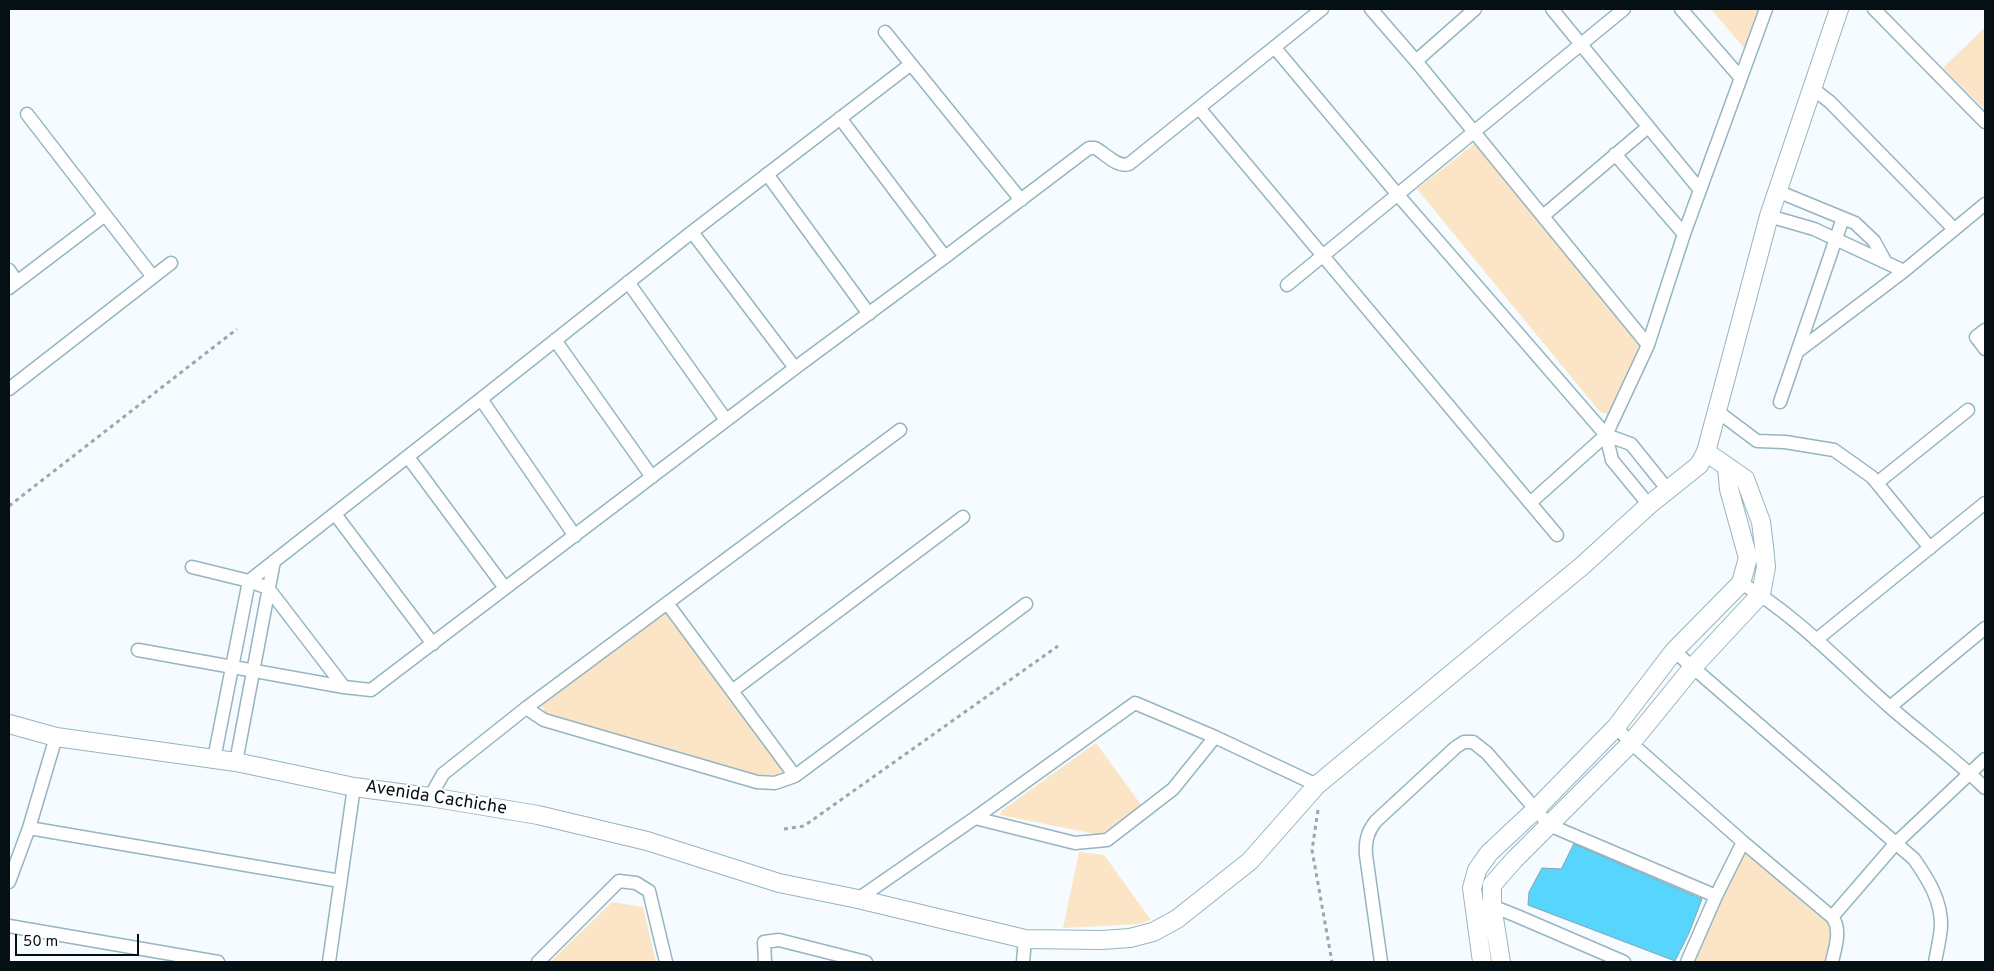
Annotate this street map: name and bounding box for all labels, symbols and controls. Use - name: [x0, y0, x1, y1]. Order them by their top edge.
- street label: Avenida Cachiche: [364, 777, 508, 821]
- scale bar: [18, 924, 141, 956]
- text: 50 m: [23, 933, 58, 952]

